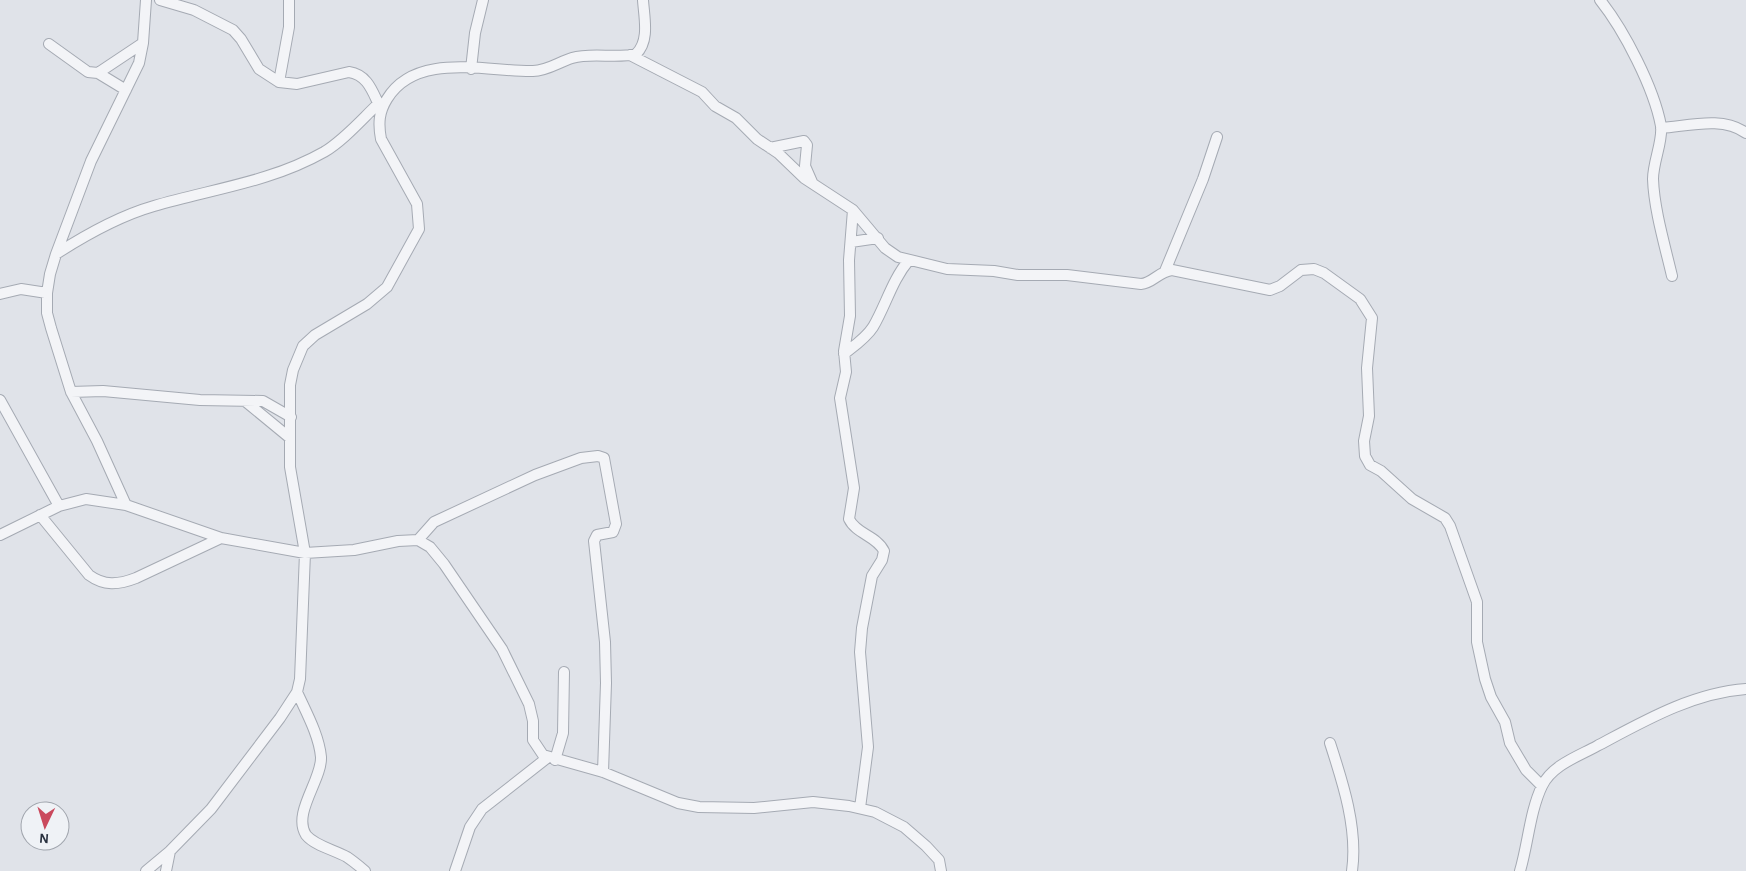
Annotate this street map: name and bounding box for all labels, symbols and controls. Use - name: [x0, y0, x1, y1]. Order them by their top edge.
- north arrow: [20, 801, 70, 851]
- text: N: [39, 831, 50, 845]

